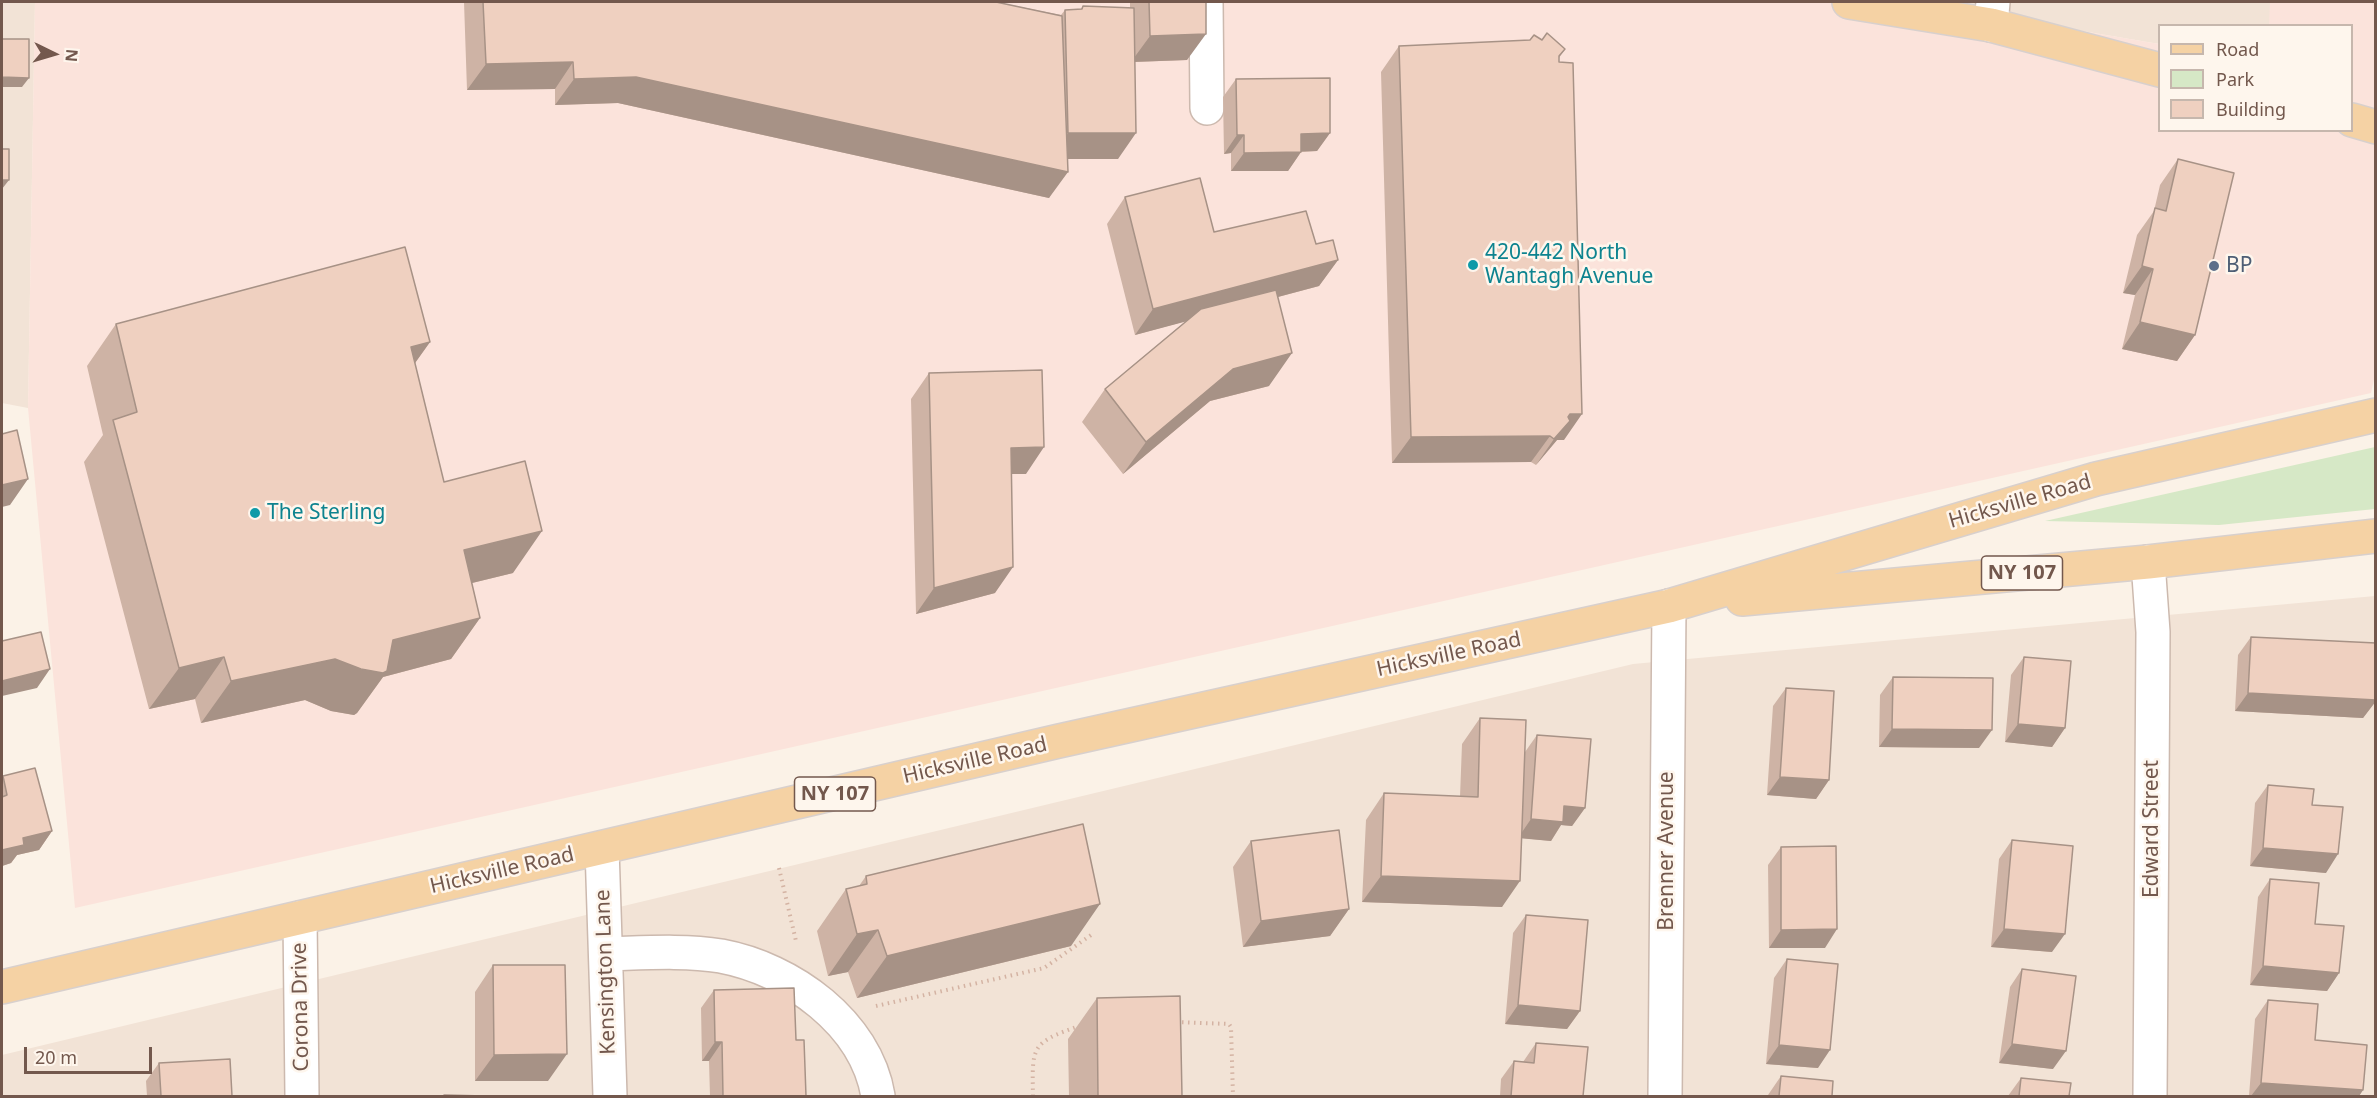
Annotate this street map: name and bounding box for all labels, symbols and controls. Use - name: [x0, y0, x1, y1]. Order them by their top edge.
- north arrow: [24, 24, 84, 84]
- legend: [2158, 24, 2353, 132]
- text: Road: [2216, 37, 2259, 61]
- text: N: [60, 48, 83, 63]
- text: Park: [2216, 67, 2254, 91]
- text: Building: [2216, 97, 2286, 121]
- place label: 420-442 North Wantagh Avenue: [1485, 240, 1653, 290]
- place label: BP: [2226, 253, 2252, 279]
- marker: 420-442 North Wantagh Avenue: [1466, 258, 1480, 272]
- marker: BP: [2207, 259, 2221, 273]
- street label: Hicksville Road: [1946, 470, 2094, 534]
- place label: The Sterling: [267, 500, 385, 526]
- marker: The Sterling: [248, 506, 262, 520]
- road number: NY 107: [1982, 556, 2062, 590]
- street label: Hicksville Road: [1374, 627, 1524, 683]
- street label: Hicksville Road: [901, 732, 1049, 790]
- street label: Edward Street: [2139, 760, 2165, 898]
- street label: Brenner Avenue: [1654, 771, 1680, 931]
- road number: NY 107: [794, 777, 876, 811]
- street label: Hicksville Road: [428, 842, 576, 900]
- street label: Kensington Lane: [591, 889, 621, 1055]
- street label: Corona Drive: [287, 942, 315, 1072]
- scale bar: [27, 1035, 154, 1073]
- text: 20 m: [35, 1045, 77, 1069]

